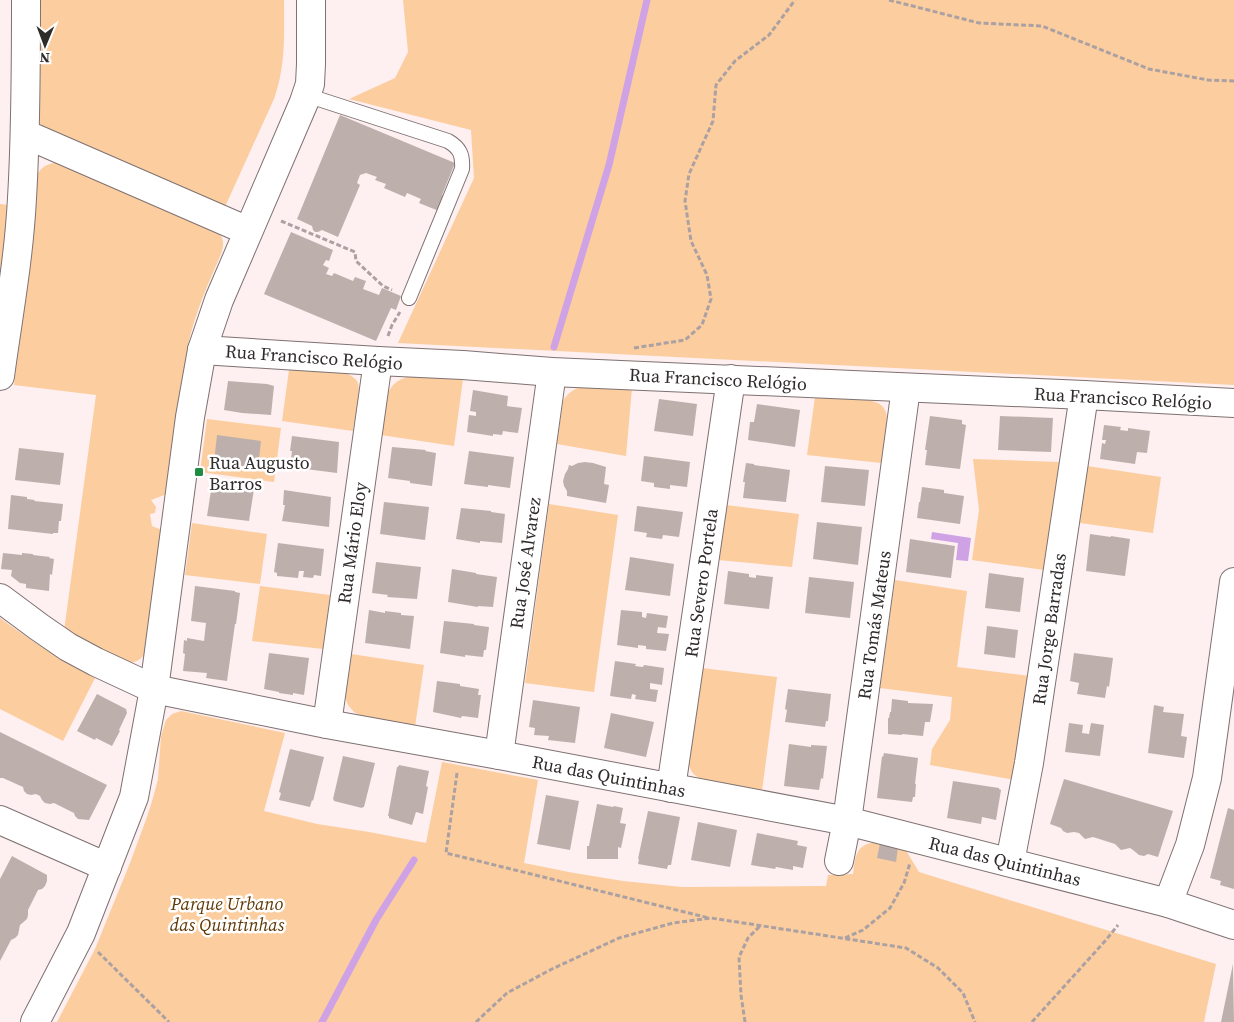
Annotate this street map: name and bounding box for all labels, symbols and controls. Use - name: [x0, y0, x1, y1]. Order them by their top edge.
- north arrow: [20, 20, 70, 70]
- text: N: [39, 48, 50, 68]
- street label: Rua Francisco Relógio: [224, 338, 404, 376]
- street label: Rua Francisco Relógio: [628, 362, 808, 396]
- street label: Rua Francisco Relógio: [1033, 381, 1213, 415]
- place label: Rua Augusto Barros: [209, 450, 310, 496]
- marker: Rua Augusto Barros: [193, 466, 205, 478]
- street label: Rua Mário Eloy: [331, 480, 373, 605]
- street label: Rua José Alvarez: [503, 496, 547, 630]
- street label: Rua Severo Portela: [678, 506, 724, 659]
- street label: Rua Tomás Mateus: [851, 549, 897, 701]
- street label: Rua Jorge Barradas: [1026, 551, 1072, 707]
- street label: Rua das Quintinhas: [530, 749, 688, 803]
- street label: Rua das Quintinhas: [926, 830, 1084, 892]
- park label: Parque Urbano das Quintinhas: [170, 891, 285, 937]

